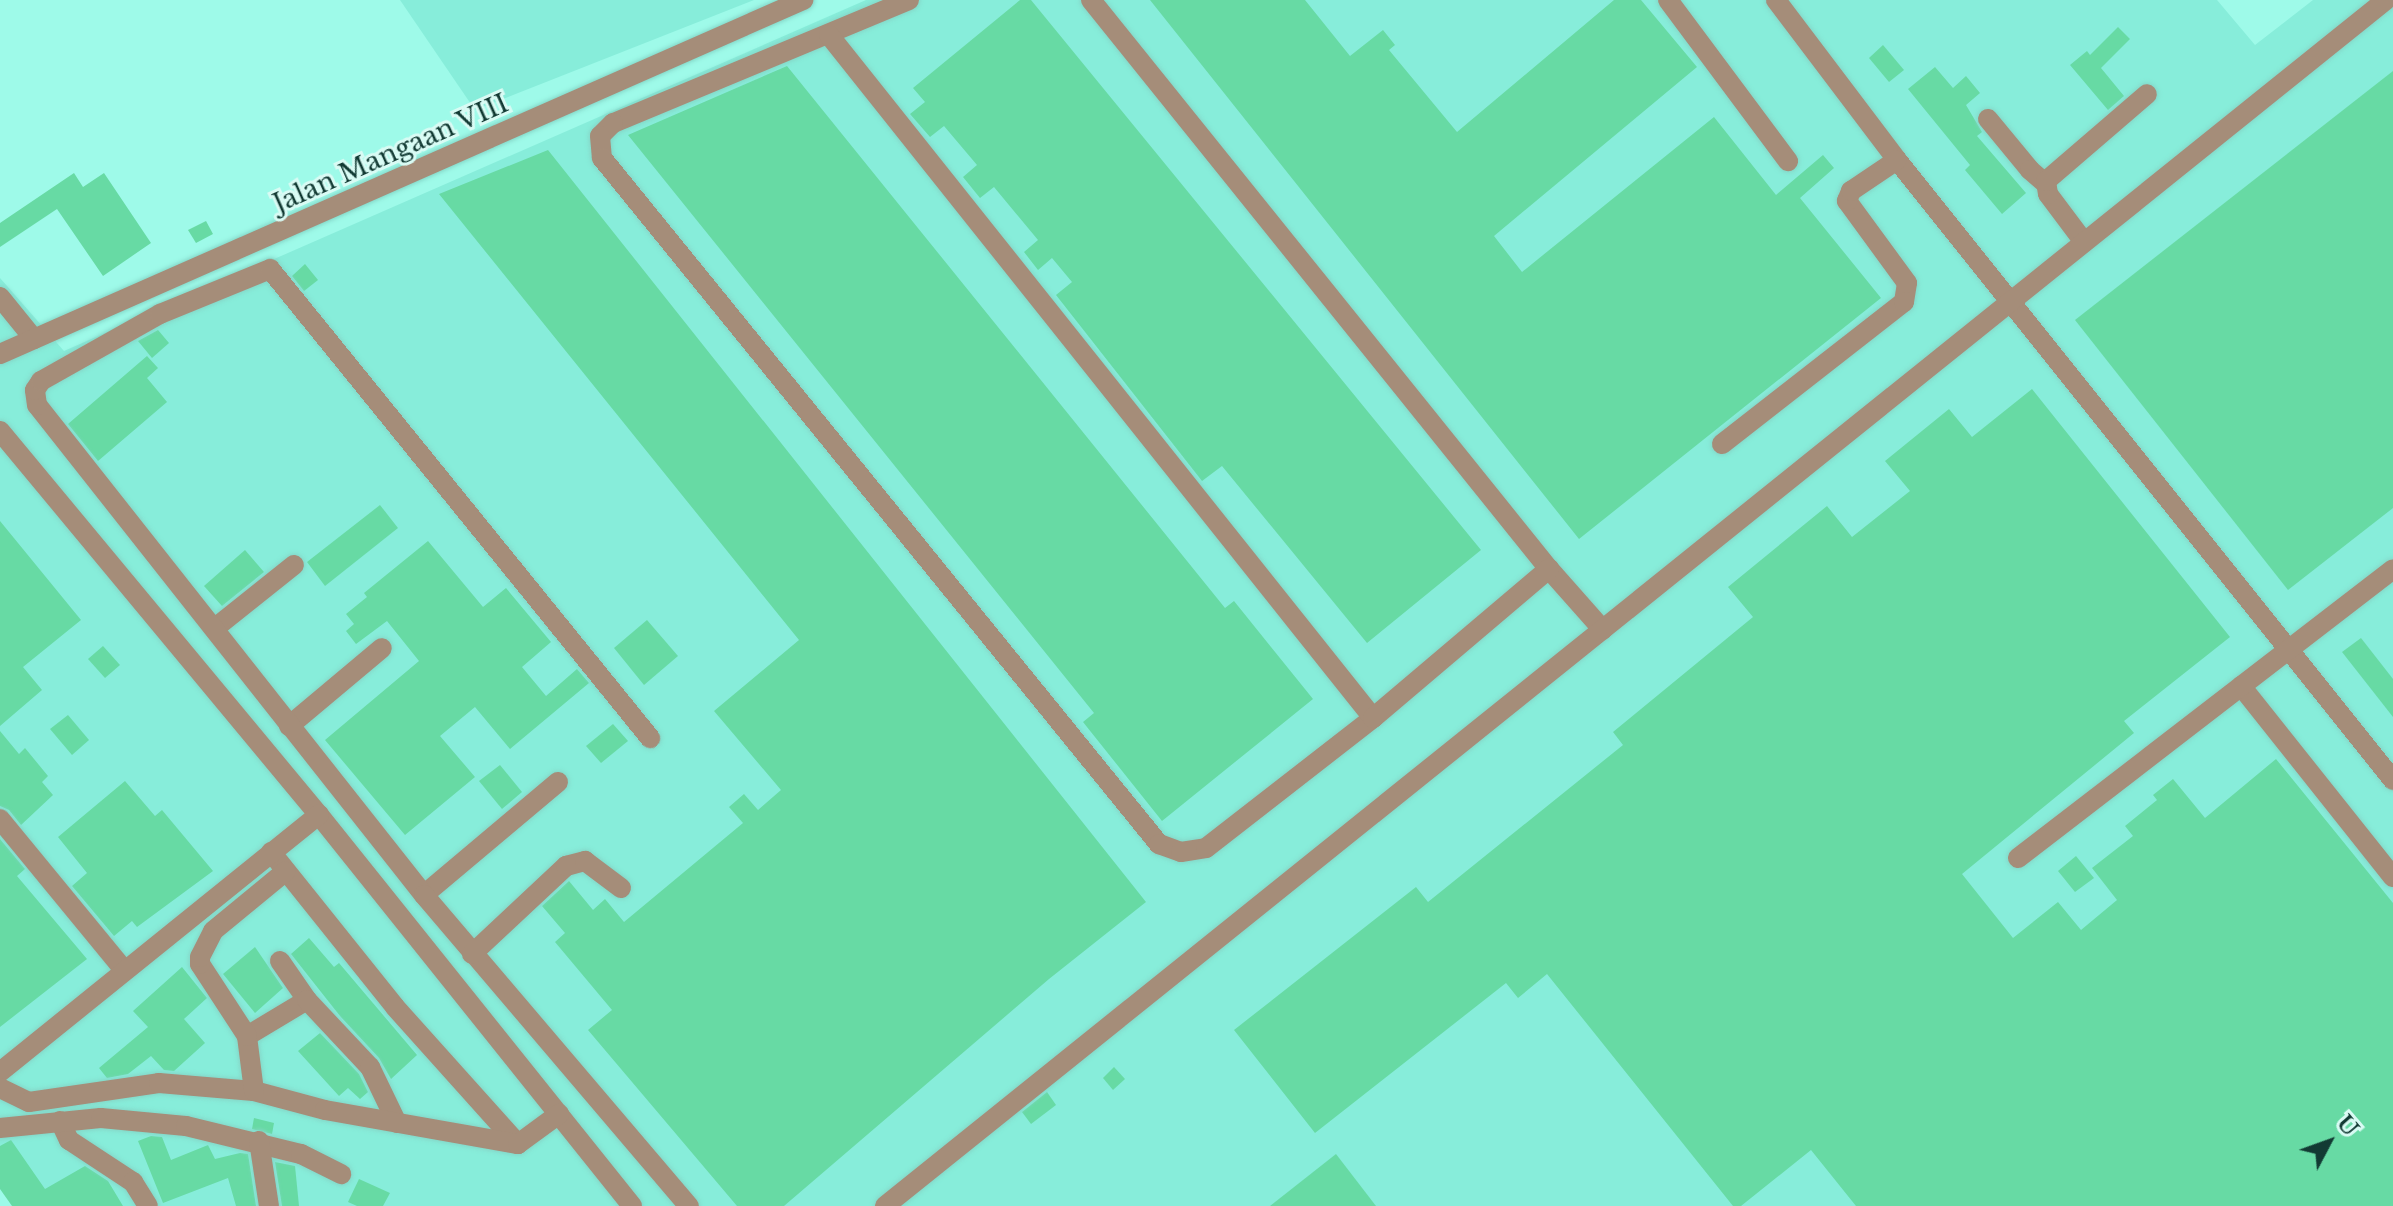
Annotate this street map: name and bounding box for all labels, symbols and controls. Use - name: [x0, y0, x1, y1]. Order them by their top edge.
- street label: Jalan Mangaan VIII: [268, 88, 514, 220]
- north arrow: [2289, 1102, 2369, 1182]
- text: U: [2331, 1110, 2364, 1142]

